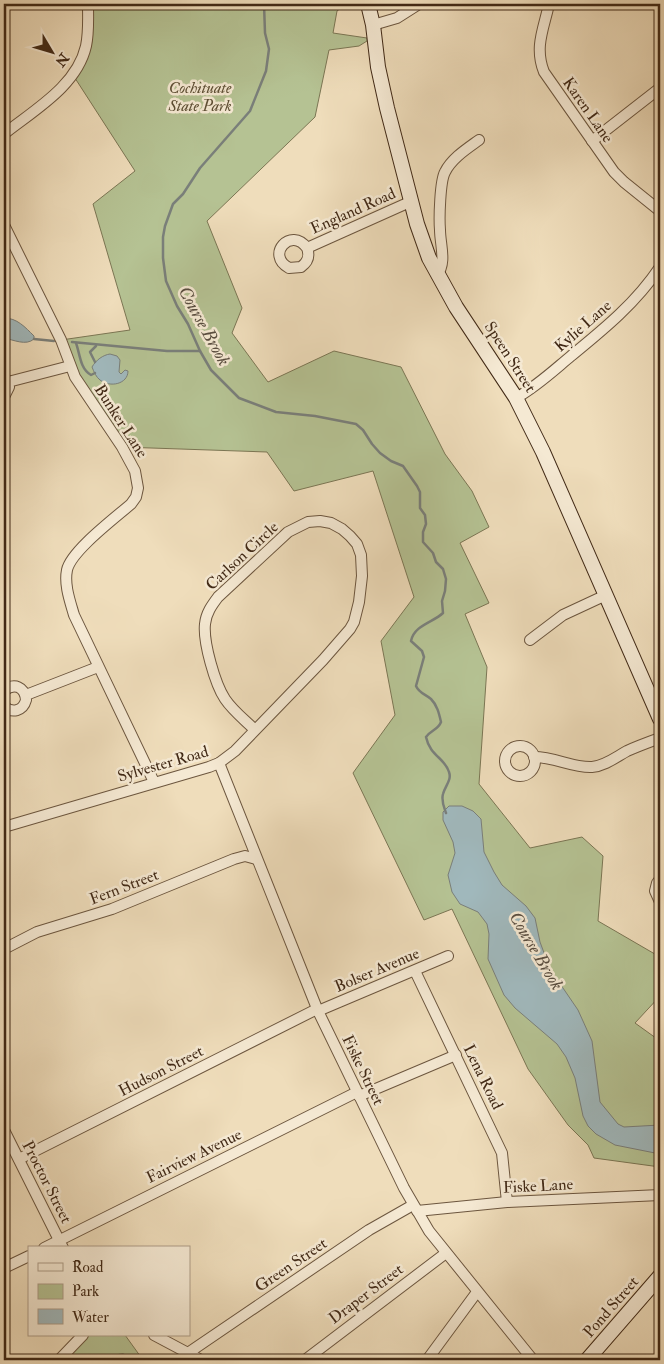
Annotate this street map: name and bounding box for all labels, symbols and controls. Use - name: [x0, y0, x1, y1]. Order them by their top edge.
- north arrow: [28, 28, 78, 78]
- text: N: [51, 49, 73, 70]
- street label: Karen Lane: [558, 74, 618, 147]
- park label: Cochituate State Park: [167, 78, 232, 116]
- street label: England Road: [307, 183, 399, 239]
- water label: Course Brook: [173, 282, 235, 370]
- street label: Kylie Lane: [550, 296, 616, 356]
- street label: Speen Street: [479, 318, 540, 397]
- street label: Bunker Lane: [90, 381, 152, 462]
- street label: Carlson Circle: [202, 517, 283, 595]
- street label: Sylvester Road: [115, 741, 211, 786]
- street label: Fern Street: [87, 865, 161, 909]
- water label: Course Brook: [504, 908, 568, 994]
- street label: Bolser Avenue: [332, 943, 423, 997]
- street label: Fiske Street: [337, 1032, 389, 1108]
- street label: Hudson Street: [115, 1041, 207, 1101]
- street label: Lena Road: [459, 1041, 507, 1113]
- street label: Fairview Avenue: [143, 1124, 245, 1188]
- street label: Proctor Street: [18, 1137, 76, 1227]
- street label: Fiske Lane: [502, 1174, 574, 1198]
- street label: Green Street: [251, 1234, 331, 1296]
- legend: [28, 1246, 190, 1336]
- text: Road: [72, 1258, 104, 1277]
- street label: Draper Street: [325, 1259, 408, 1329]
- street label: Pond Street: [579, 1272, 643, 1342]
- text: Park: [72, 1282, 99, 1301]
- text: Water: [71, 1308, 109, 1327]

